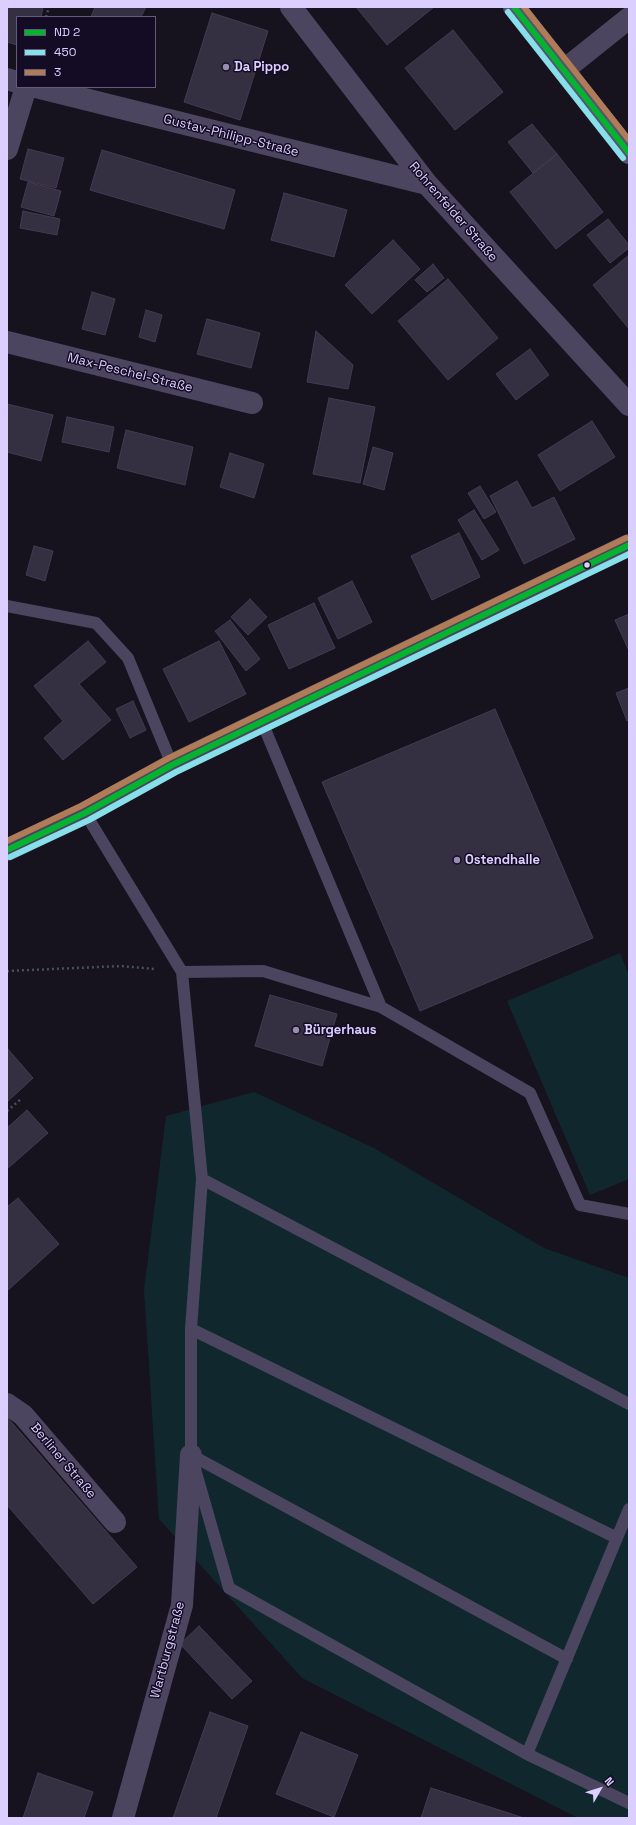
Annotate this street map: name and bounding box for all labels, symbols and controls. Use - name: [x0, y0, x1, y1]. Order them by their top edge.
- legend: [16, 16, 156, 88]
- text: ND 2: [54, 24, 80, 40]
- text: 450: [54, 44, 76, 60]
- place label: Da Pippo: [234, 59, 289, 75]
- marker: Da Pippo: [221, 62, 231, 72]
- text: 3: [54, 64, 61, 80]
- street label: Gustav-Philipp-Straße: [162, 112, 300, 160]
- street label: Rohrenfelder Straße: [405, 159, 501, 265]
- street label: Max-Peschel-Straße: [66, 350, 194, 396]
- unlabelled marker: [582, 560, 592, 570]
- place label: Ostendhalle: [465, 852, 540, 868]
- marker: Ostendhalle: [452, 855, 462, 865]
- place label: Bürgerhaus: [304, 1022, 377, 1038]
- marker: Bürgerhaus: [291, 1025, 301, 1035]
- street label: Berliner Straße: [27, 1420, 99, 1502]
- street label: Wartburgstraße: [148, 1600, 188, 1700]
- north arrow: [580, 1769, 620, 1809]
- text: N: [602, 1774, 617, 1789]

